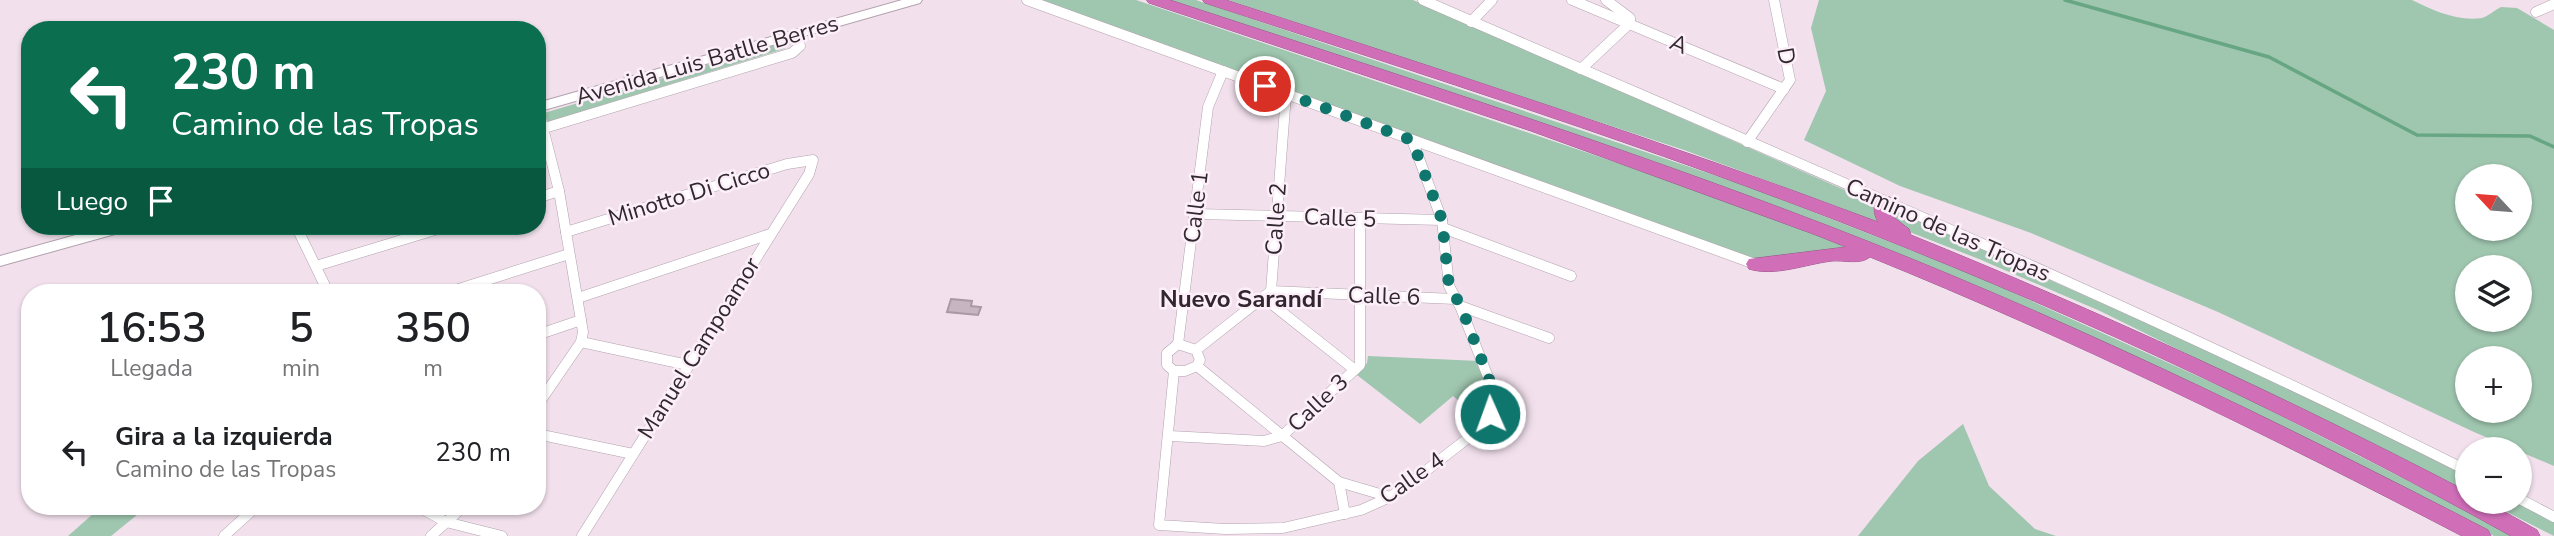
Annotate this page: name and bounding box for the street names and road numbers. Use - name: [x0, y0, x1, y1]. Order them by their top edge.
- street label: Avenida Luis Batlle Berres: [572, 8, 842, 112]
- street label: A: [1665, 26, 1693, 62]
- street label: D: [1769, 45, 1803, 67]
- street label: Minotto Di Cicco: [604, 155, 774, 233]
- street label: Calle 1: [1176, 169, 1216, 245]
- street label: Camino de las Tropas: [1841, 171, 2055, 289]
- street label: Calle 2: [1258, 182, 1294, 256]
- street label: Calle 5: [1303, 201, 1377, 235]
- street label: Manuel Campoamor: [631, 251, 768, 445]
- street label: Calle 6: [1347, 279, 1421, 313]
- street label: Calle 3: [1281, 367, 1355, 439]
- street label: Calle 4: [1373, 444, 1451, 512]

